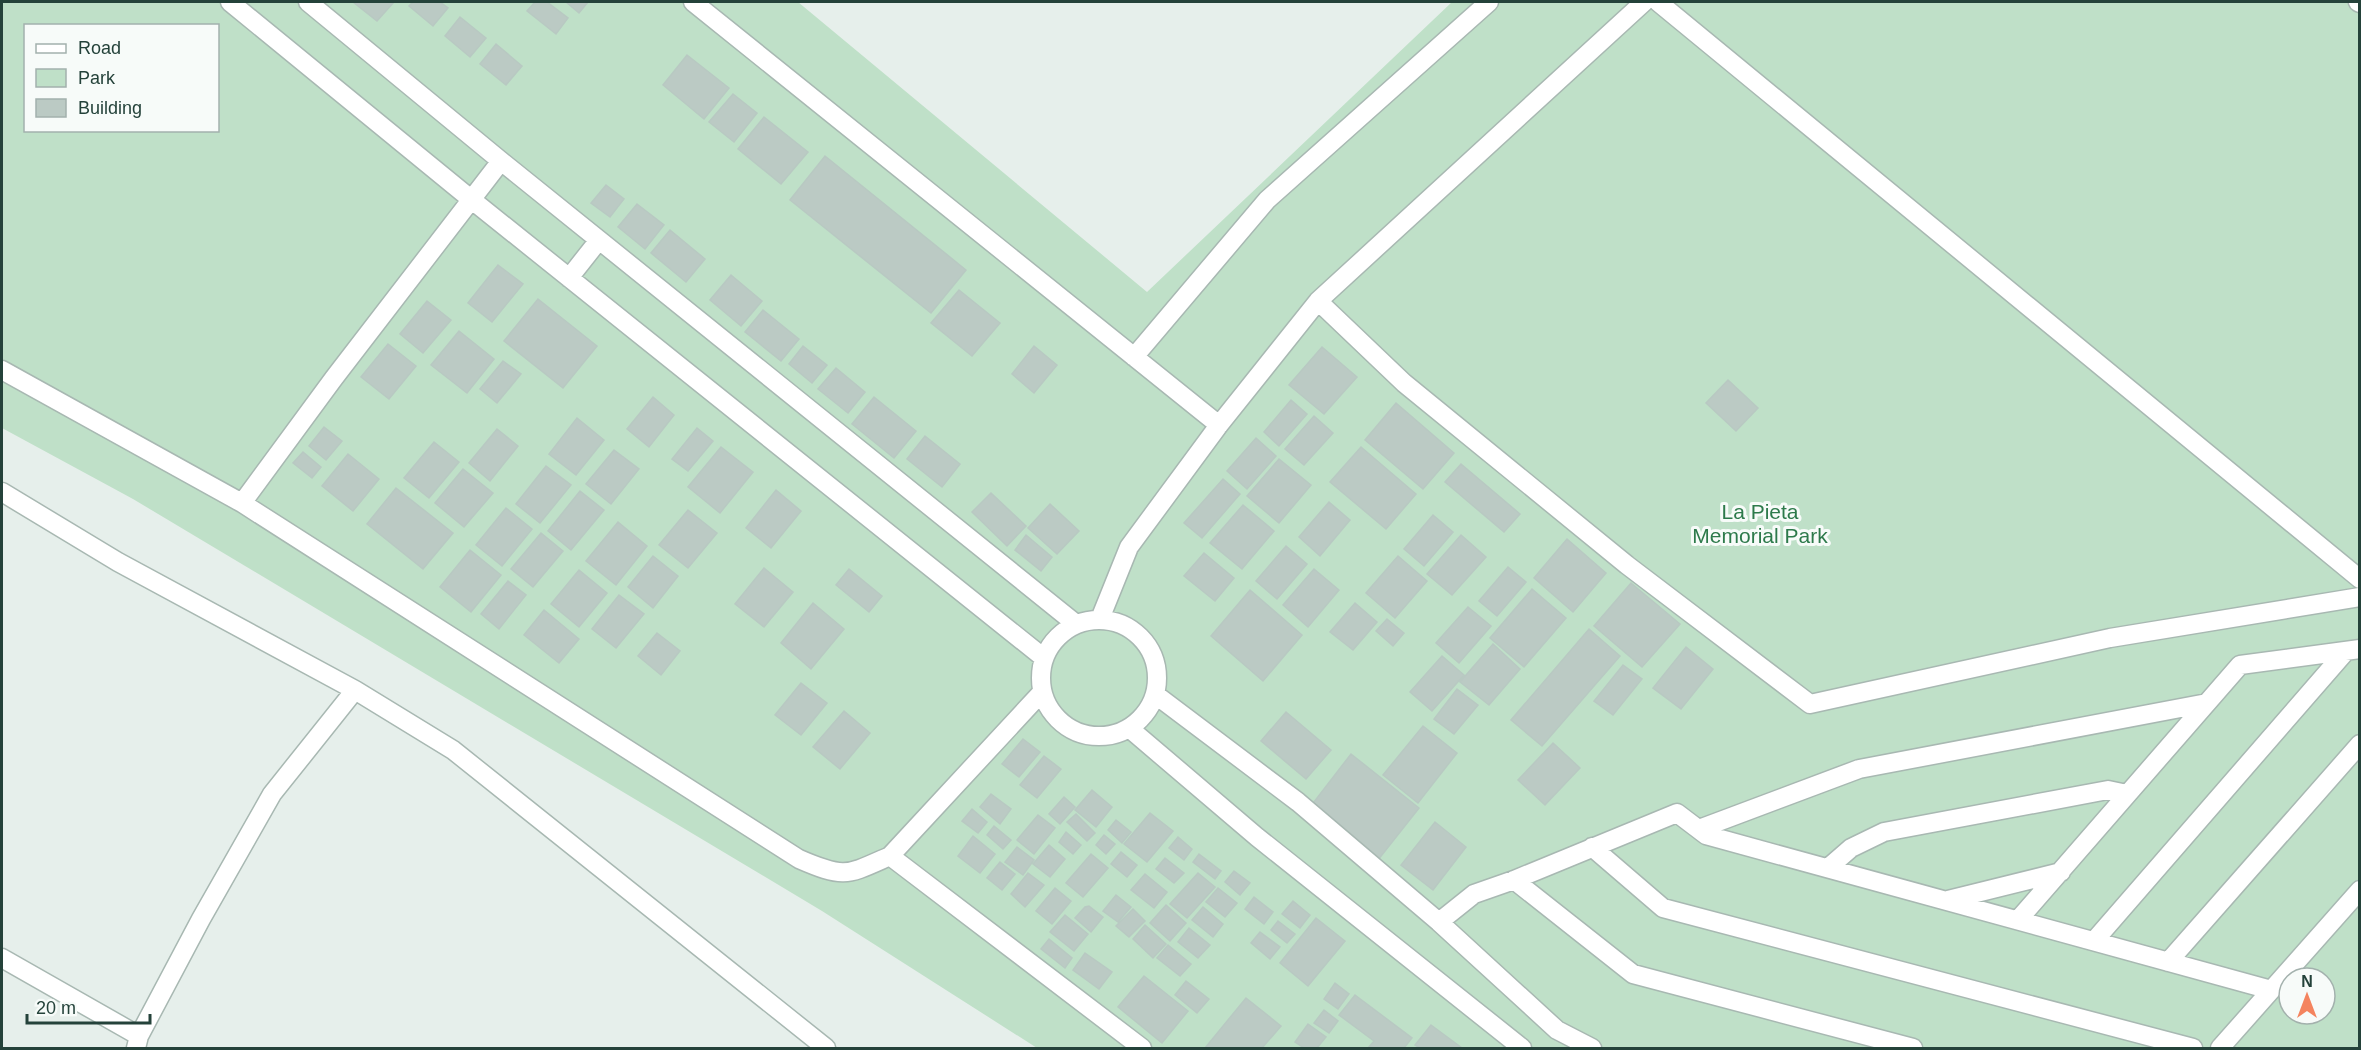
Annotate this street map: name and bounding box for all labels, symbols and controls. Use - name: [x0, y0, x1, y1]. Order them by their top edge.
- legend: [24, 24, 219, 132]
- text: Road: [78, 38, 121, 58]
- text: Park: [78, 68, 116, 88]
- text: Building: [78, 98, 142, 118]
- park label: La Pieta Memorial Park: [1692, 500, 1828, 547]
- north arrow: [2277, 966, 2337, 1026]
- text: N: [2301, 973, 2313, 990]
- scale bar: [27, 987, 150, 1025]
- text: 20 m: [36, 998, 76, 1018]

